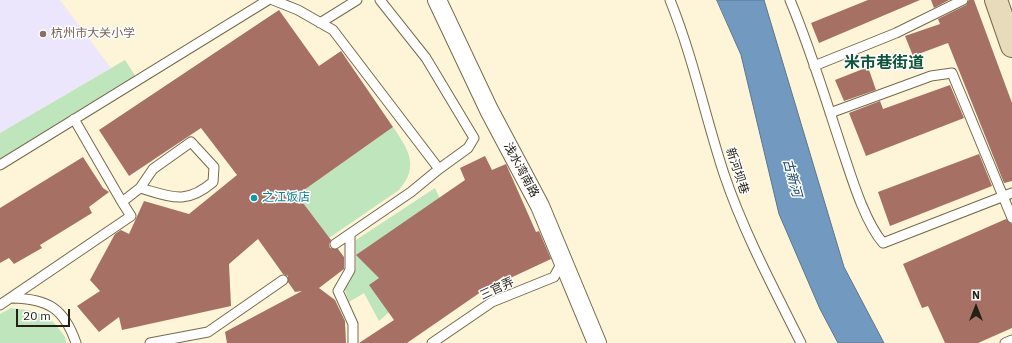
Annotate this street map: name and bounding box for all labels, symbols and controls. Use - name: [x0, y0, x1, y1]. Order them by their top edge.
- place label: 杭州市大关小学: [51, 27, 135, 41]
- marker: 杭州市大关小学: [38, 29, 48, 39]
- district label: 米市巷街道: [844, 53, 924, 73]
- street label: 浅水湾南路: [501, 140, 541, 200]
- street label: 新河坝巷: [723, 146, 751, 196]
- water label: 古新河: [779, 157, 805, 199]
- place label: 之江饭店: [262, 191, 310, 205]
- marker: 之江饭店: [249, 193, 259, 203]
- street label: 三官弄: [478, 275, 516, 303]
- north arrow: [956, 287, 996, 327]
- text: N: [972, 288, 980, 302]
- scale bar: [18, 301, 72, 327]
- text: 20 m: [23, 308, 51, 323]

